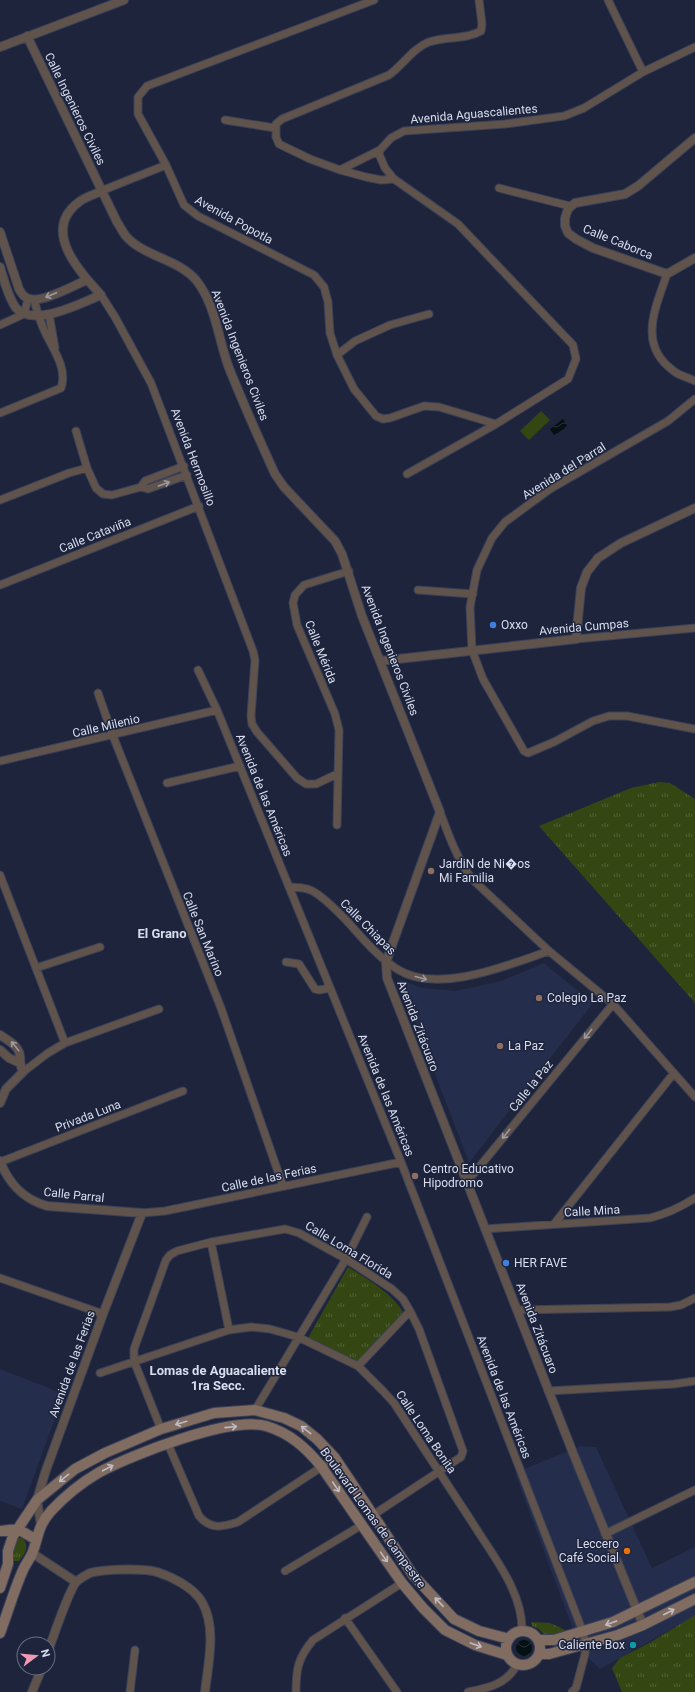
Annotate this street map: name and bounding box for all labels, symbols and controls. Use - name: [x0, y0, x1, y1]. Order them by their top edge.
- street label: Calle Ingenieros Civiles: [42, 51, 108, 167]
- street label: Avenida Aguascalientes: [410, 101, 538, 127]
- street label: Avenida Popotla: [193, 193, 275, 247]
- street label: Calle Caborca: [581, 222, 655, 262]
- street label: Avenida Ingenieros Civiles: [209, 287, 271, 423]
- one-way arrow: [45, 291, 57, 299]
- street label: Avenida Hermosillo: [168, 406, 218, 508]
- street label: Avenida del Parral: [520, 440, 608, 502]
- one-way arrow: [158, 479, 170, 487]
- street label: Calle Cataviña: [57, 514, 133, 556]
- street label: Avenida Ingenieros Civiles: [359, 582, 421, 718]
- street label: Avenida Cumpas: [539, 616, 629, 638]
- street label: Calle Mérida: [302, 618, 340, 686]
- place label: Oxxo: [501, 618, 528, 632]
- marker: Oxxo: [488, 620, 498, 630]
- street label: Calle Milenio: [71, 711, 141, 741]
- street label: Avenida de las Américas: [233, 732, 295, 858]
- place label: JardiN de Ni�os Mi Familia: [439, 855, 530, 885]
- marker: JardiN de Ni�os Mi Familia: [426, 866, 436, 876]
- street label: Calle San Marino: [180, 890, 226, 979]
- street label: Calle Chiapas: [337, 896, 399, 958]
- district label: El Grano: [138, 926, 186, 941]
- one-way arrow: [414, 974, 427, 982]
- street label: Avenida Zitácuaro: [394, 979, 442, 1074]
- place label: Colegio La Paz: [547, 991, 626, 1005]
- marker: Colegio La Paz: [534, 993, 544, 1003]
- one-way arrow: [584, 1029, 593, 1039]
- street label: Avenida de las Américas: [355, 1032, 417, 1158]
- place label: La Paz: [508, 1039, 544, 1053]
- one-way arrow: [10, 1041, 19, 1052]
- marker: La Paz: [495, 1041, 505, 1051]
- street label: Calle la Paz: [506, 1057, 556, 1114]
- street label: Privada Luna: [53, 1097, 123, 1135]
- one-way arrow: [501, 1129, 510, 1140]
- street label: Calle de las Ferias: [220, 1161, 318, 1195]
- place label: Centro Educativo Hipodromo: [423, 1162, 514, 1190]
- marker: Centro Educativo Hipodromo: [410, 1171, 420, 1181]
- street label: Calle Parral: [43, 1185, 105, 1205]
- street label: Calle Mina: [564, 1203, 620, 1219]
- street label: Calle Loma Florida: [303, 1218, 395, 1282]
- place label: HER FAVE: [514, 1256, 567, 1270]
- marker: HER FAVE: [501, 1258, 511, 1268]
- street label: Avenida Zitácuaro: [513, 1281, 561, 1376]
- street label: Avenida de las Ferias: [46, 1309, 98, 1419]
- street label: Avenida de las Américas: [474, 1333, 534, 1461]
- district label: Lomas de Aguacaliente 1ra Secc.: [150, 1363, 286, 1393]
- street label: Calle Loma Bonita: [393, 1388, 459, 1476]
- one-way arrow: [175, 1420, 188, 1427]
- one-way arrow: [224, 1423, 237, 1430]
- one-way arrow: [300, 1425, 311, 1434]
- street label: Boulevard Lomas de Campestre: [317, 1445, 429, 1591]
- one-way arrow: [102, 1464, 114, 1471]
- one-way arrow: [59, 1474, 70, 1482]
- one-way arrow: [332, 1481, 340, 1492]
- place label: Leccero Café Social: [559, 1537, 619, 1565]
- marker: Leccero Café Social: [622, 1546, 632, 1556]
- one-way arrow: [380, 1552, 388, 1563]
- one-way arrow: [434, 1597, 443, 1607]
- one-way arrow: [663, 1608, 675, 1615]
- one-way arrow: [605, 1620, 617, 1628]
- north arrow: [16, 1636, 56, 1676]
- place label: Caliente Box: [558, 1638, 625, 1652]
- marker: Caliente Box: [628, 1640, 638, 1650]
- one-way arrow: [470, 1642, 482, 1650]
- text: N: [38, 1648, 53, 1659]

